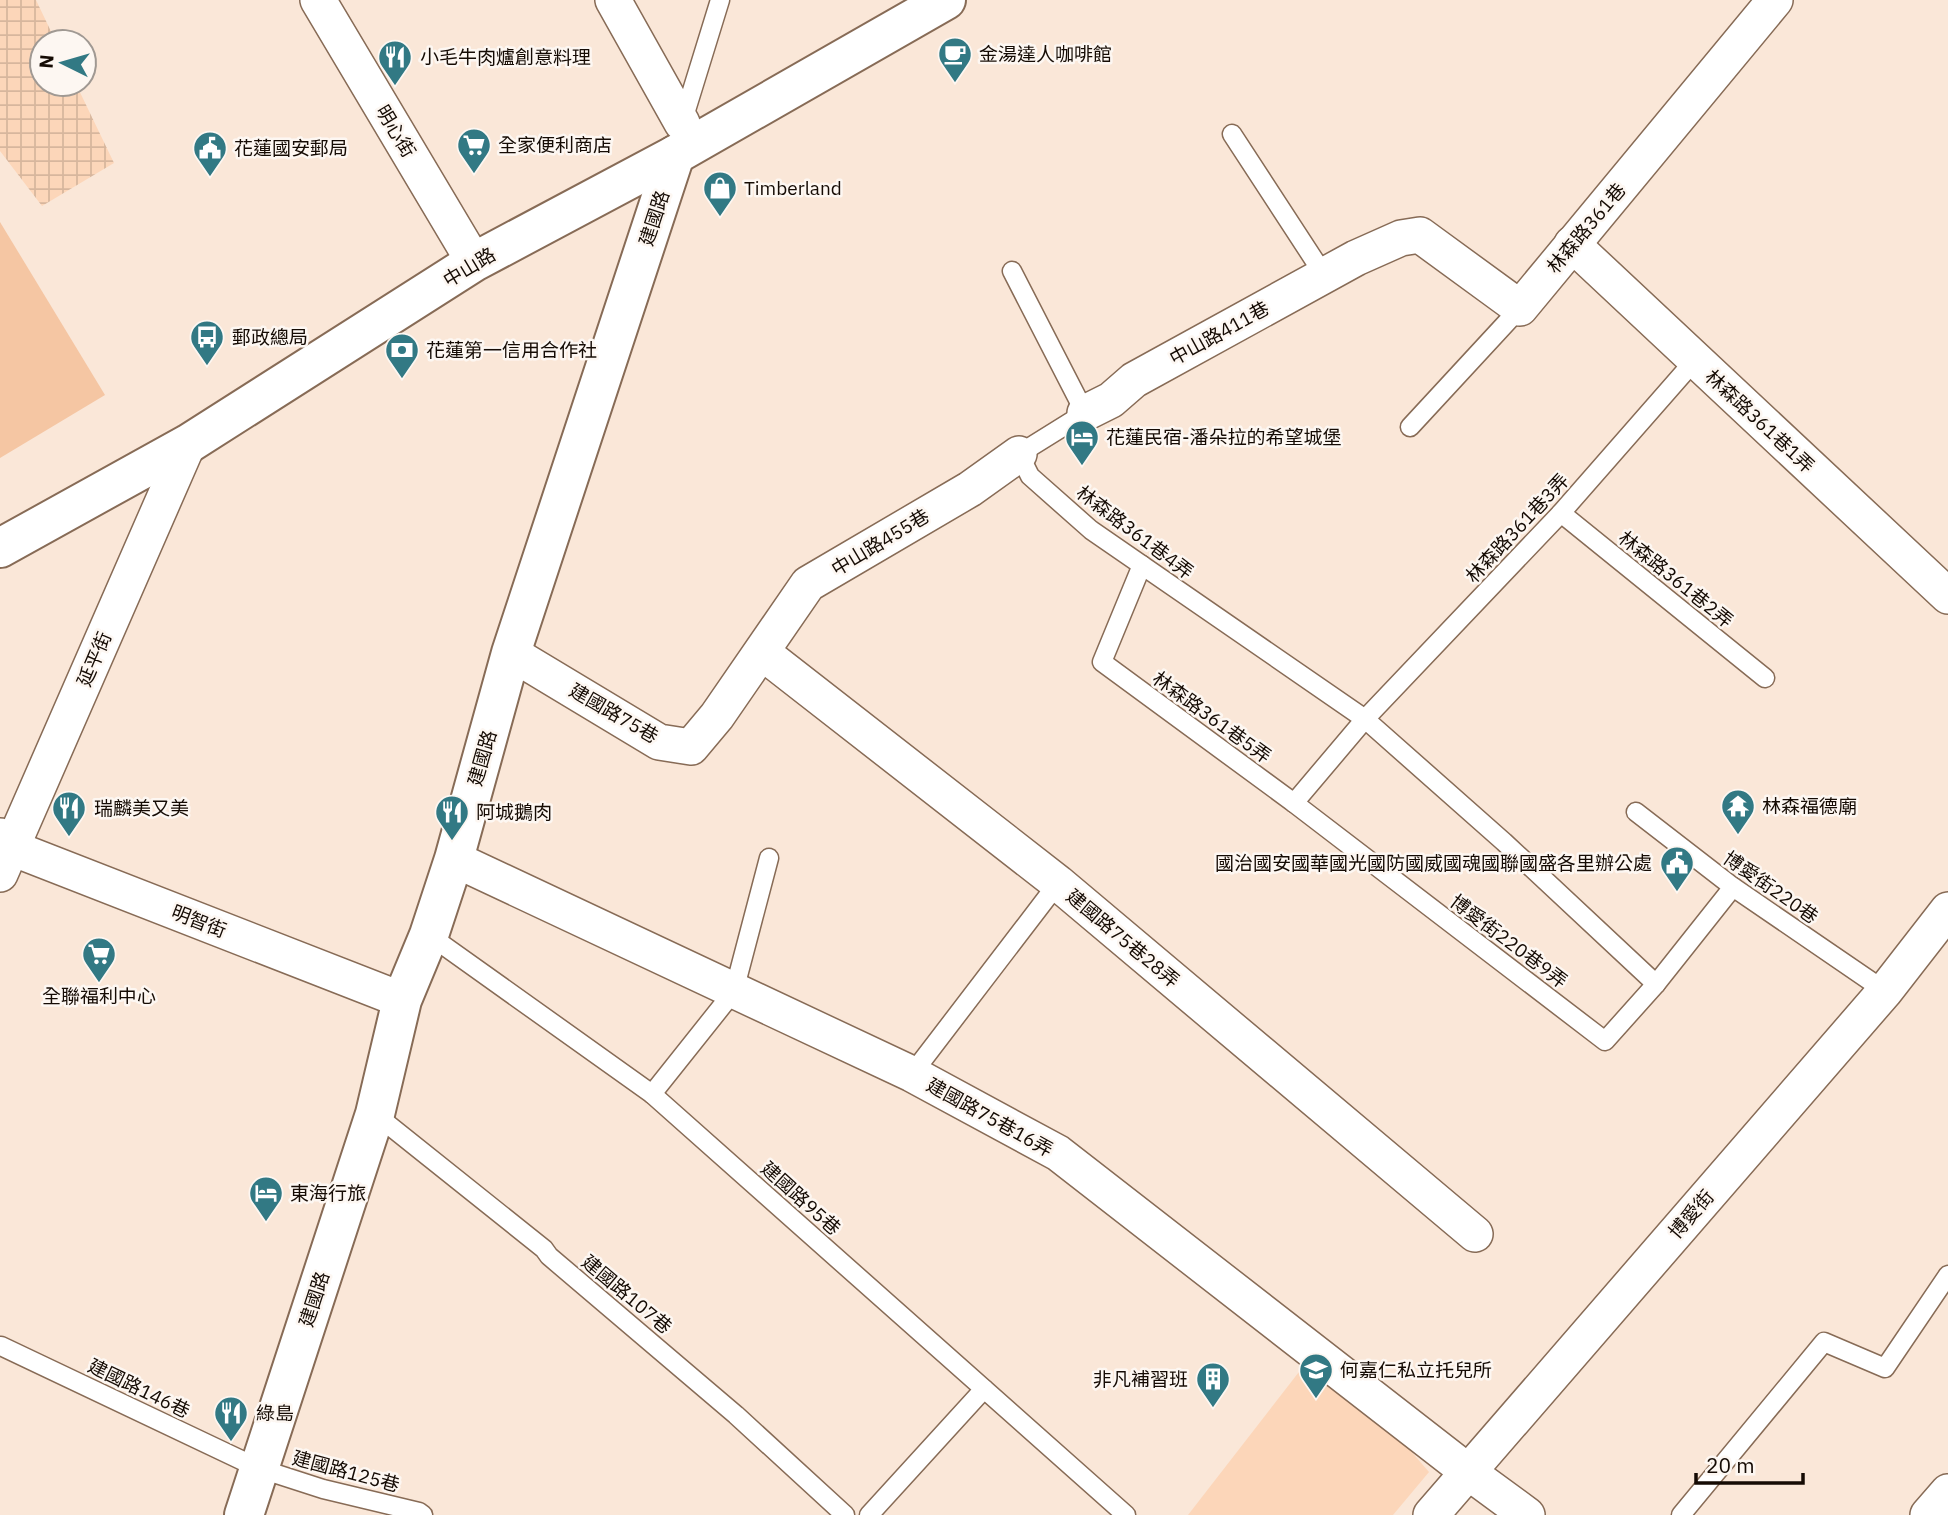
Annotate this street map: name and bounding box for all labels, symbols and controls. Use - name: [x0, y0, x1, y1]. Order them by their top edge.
- north arrow: [28, 28, 98, 98]
- cafe icon: 金湯達人咖啡館: [936, 35, 974, 84]
- restaurant icon: 小毛牛肉爐創意料理: [376, 38, 414, 87]
- place label: 金湯達人咖啡館: [979, 42, 1112, 66]
- place label: 小毛牛肉爐創意料理: [420, 45, 591, 69]
- text: N: [34, 54, 59, 69]
- street label: 明心街: [371, 100, 421, 162]
- supermarket icon: 全家便利商店: [455, 126, 493, 175]
- public building icon: 花蓮國安郵局: [191, 129, 229, 178]
- place label: 全家便利商店: [498, 133, 612, 157]
- place label: 花蓮國安郵局: [234, 136, 348, 160]
- shop icon: Timberland: [701, 169, 739, 218]
- place label: Timberland: [744, 176, 842, 200]
- street label: 林森路361巷: [1541, 178, 1631, 278]
- street label: 建國路: [634, 187, 674, 249]
- street label: 中山路: [438, 242, 500, 292]
- street label: 中山路411巷: [1165, 296, 1273, 370]
- bus stop icon: 郵政總局: [188, 318, 226, 367]
- place label: 郵政總局: [232, 325, 308, 349]
- bank icon: 花蓮第一信用合作社: [383, 331, 421, 380]
- place label: 花蓮第一信用合作社: [426, 338, 597, 362]
- street label: 林森路361巷1弄: [1700, 364, 1820, 478]
- hotel icon: 花蓮民宿-潘朵拉的希望城堡: [1063, 418, 1101, 467]
- place label: 花蓮民宿-潘朵拉的希望城堡: [1106, 425, 1342, 449]
- street label: 林森路361巷3弄: [1460, 468, 1574, 588]
- street label: 林森路361巷4弄: [1072, 480, 1198, 584]
- street label: 中山路455巷: [827, 503, 933, 581]
- street label: 林森路361巷2弄: [1614, 525, 1738, 633]
- street label: 延平街: [72, 628, 116, 690]
- street label: 林森路361巷5弄: [1148, 666, 1276, 768]
- street label: 建國路75巷: [565, 678, 663, 748]
- street label: 建國路: [463, 727, 501, 789]
- temple icon: 林森福德廟: [1719, 787, 1757, 836]
- restaurant icon: 瑞麟美又美: [50, 789, 88, 838]
- restaurant icon: 阿城鵝肉: [433, 793, 471, 842]
- place label: 林森福德廟: [1762, 794, 1857, 818]
- place label: 瑞麟美又美: [94, 796, 189, 820]
- place label: 阿城鵝肉: [476, 800, 552, 824]
- public building icon: 國治國安國華國光國防國威國魂國聯國盛各里辦公處: [1658, 844, 1696, 893]
- street label: 博愛街220巷: [1719, 846, 1823, 928]
- place label: 國治國安國華國光國防國威國魂國聯國盛各里辦公處: [1215, 851, 1652, 875]
- street label: 建國路75巷28弄: [1061, 884, 1185, 992]
- street label: 博愛街220巷9弄: [1446, 889, 1572, 993]
- street label: 明智街: [168, 900, 230, 942]
- supermarket icon: 全聯福利中心: [80, 935, 118, 984]
- place label: 全聯福利中心: [42, 984, 156, 1008]
- street label: 建國路75巷16弄: [923, 1072, 1057, 1162]
- street label: 建國路95巷: [756, 1156, 846, 1240]
- hotel icon: 東海行旅: [247, 1174, 285, 1223]
- place label: 東海行旅: [290, 1181, 366, 1205]
- street label: 博愛街: [1663, 1185, 1719, 1243]
- street label: 建國路107巷: [577, 1249, 677, 1339]
- street label: 建國路: [294, 1268, 334, 1330]
- school or university icon: 何嘉仁私立托兒所: [1297, 1351, 1335, 1400]
- street label: 建國路146巷: [84, 1353, 194, 1423]
- place label: 何嘉仁私立托兒所: [1340, 1358, 1492, 1382]
- building icon: 非凡補習班: [1194, 1360, 1232, 1409]
- place label: 非凡補習班: [1093, 1367, 1188, 1391]
- restaurant icon: 綠島: [212, 1394, 250, 1443]
- place label: 綠島: [256, 1401, 294, 1425]
- scale bar: [1696, 1442, 1803, 1486]
- street label: 建國路125巷: [290, 1445, 402, 1497]
- text: 20 m: [1706, 1451, 1755, 1479]

